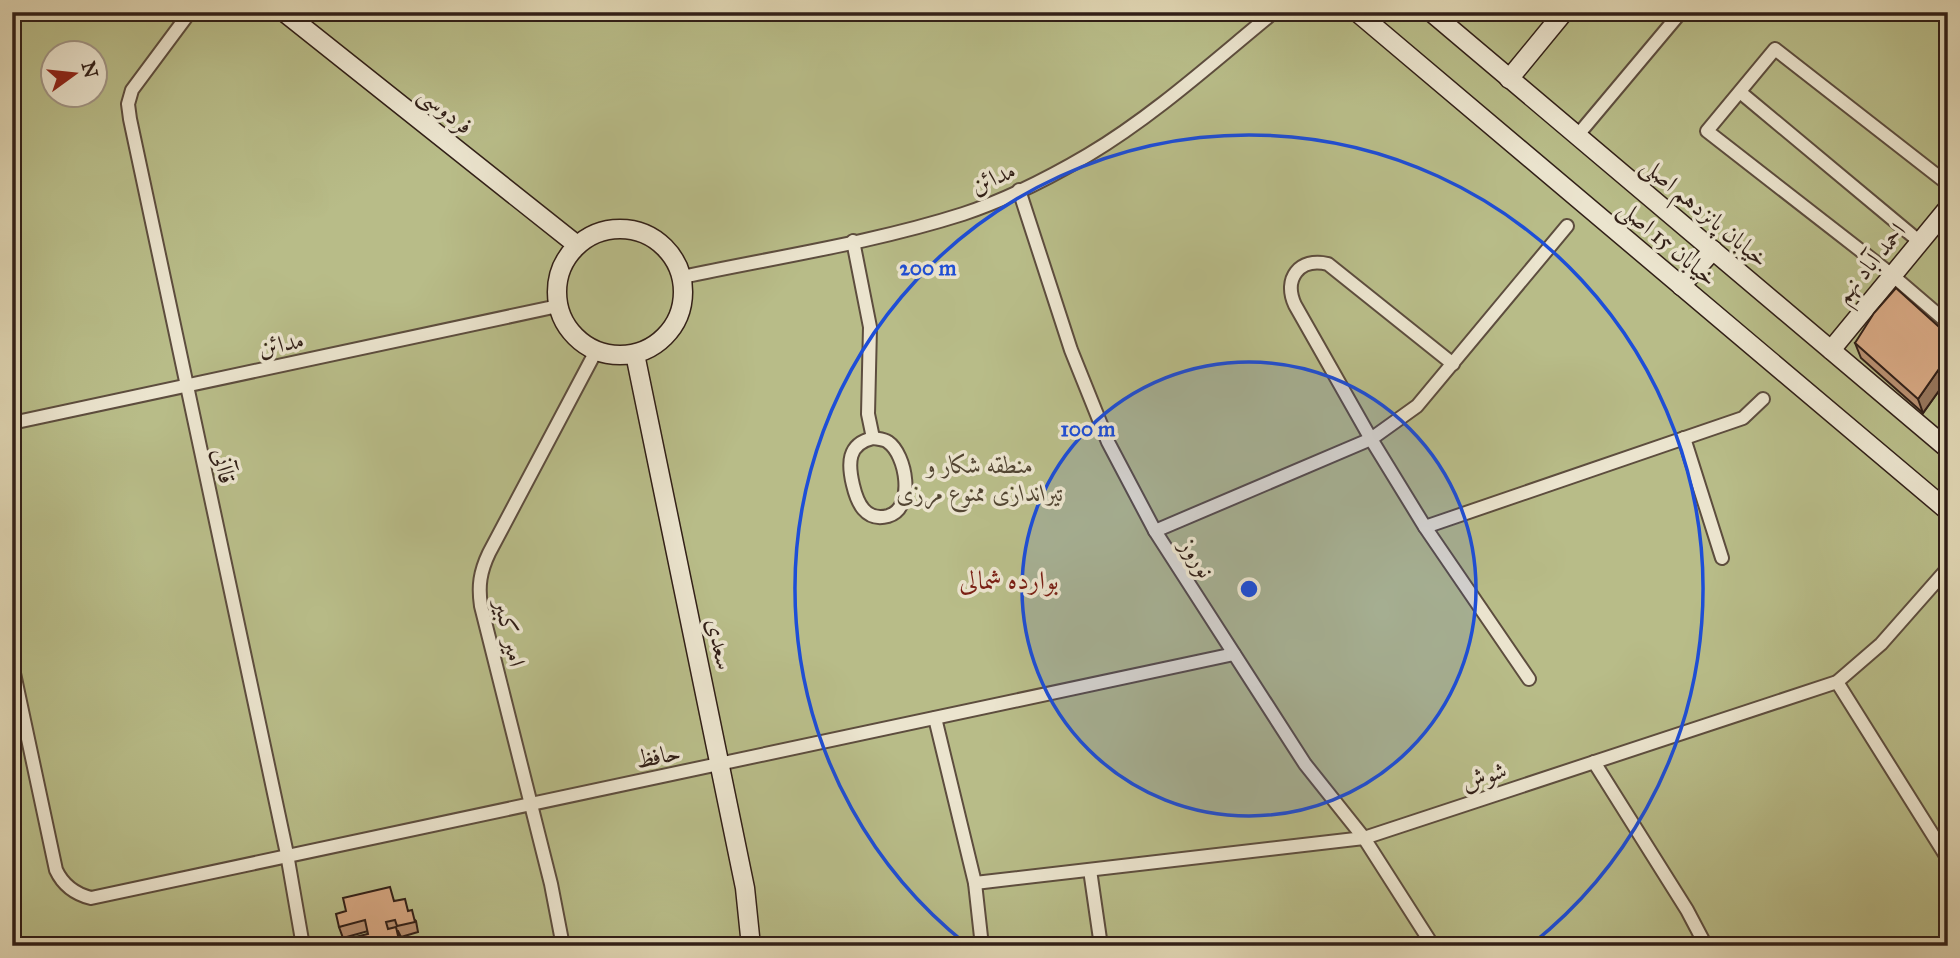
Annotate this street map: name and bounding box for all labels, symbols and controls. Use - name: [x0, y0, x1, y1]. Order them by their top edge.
- north arrow: [38, 38, 108, 108]
- text: N: [77, 59, 103, 80]
- street label: فردوسی: [411, 79, 479, 143]
- street label: خیابان پانزدهم اصلی: [1631, 150, 1775, 279]
- street label: مدائن: [966, 155, 1020, 201]
- street label: خیابان 15 اصلی: [1611, 193, 1723, 294]
- street label: احمد آباد نهم: [1828, 217, 1918, 314]
- text: 200 m: [900, 255, 957, 281]
- street label: مدائن: [255, 325, 307, 363]
- text: 100 m: [1061, 416, 1116, 442]
- street label: قاآنی: [206, 446, 242, 486]
- park label: منطقه شکار و تیراندازی ممنوع مرزی: [896, 450, 1064, 513]
- street label: نوروز: [1172, 531, 1221, 584]
- district label: بوارده شمالی: [959, 564, 1059, 597]
- centre of rings: [1237, 577, 1261, 601]
- street label: امیر کبیر: [487, 594, 532, 669]
- street label: سعدی: [700, 615, 740, 673]
- street label: حافظ: [633, 737, 683, 775]
- street label: شوش: [1458, 755, 1510, 797]

